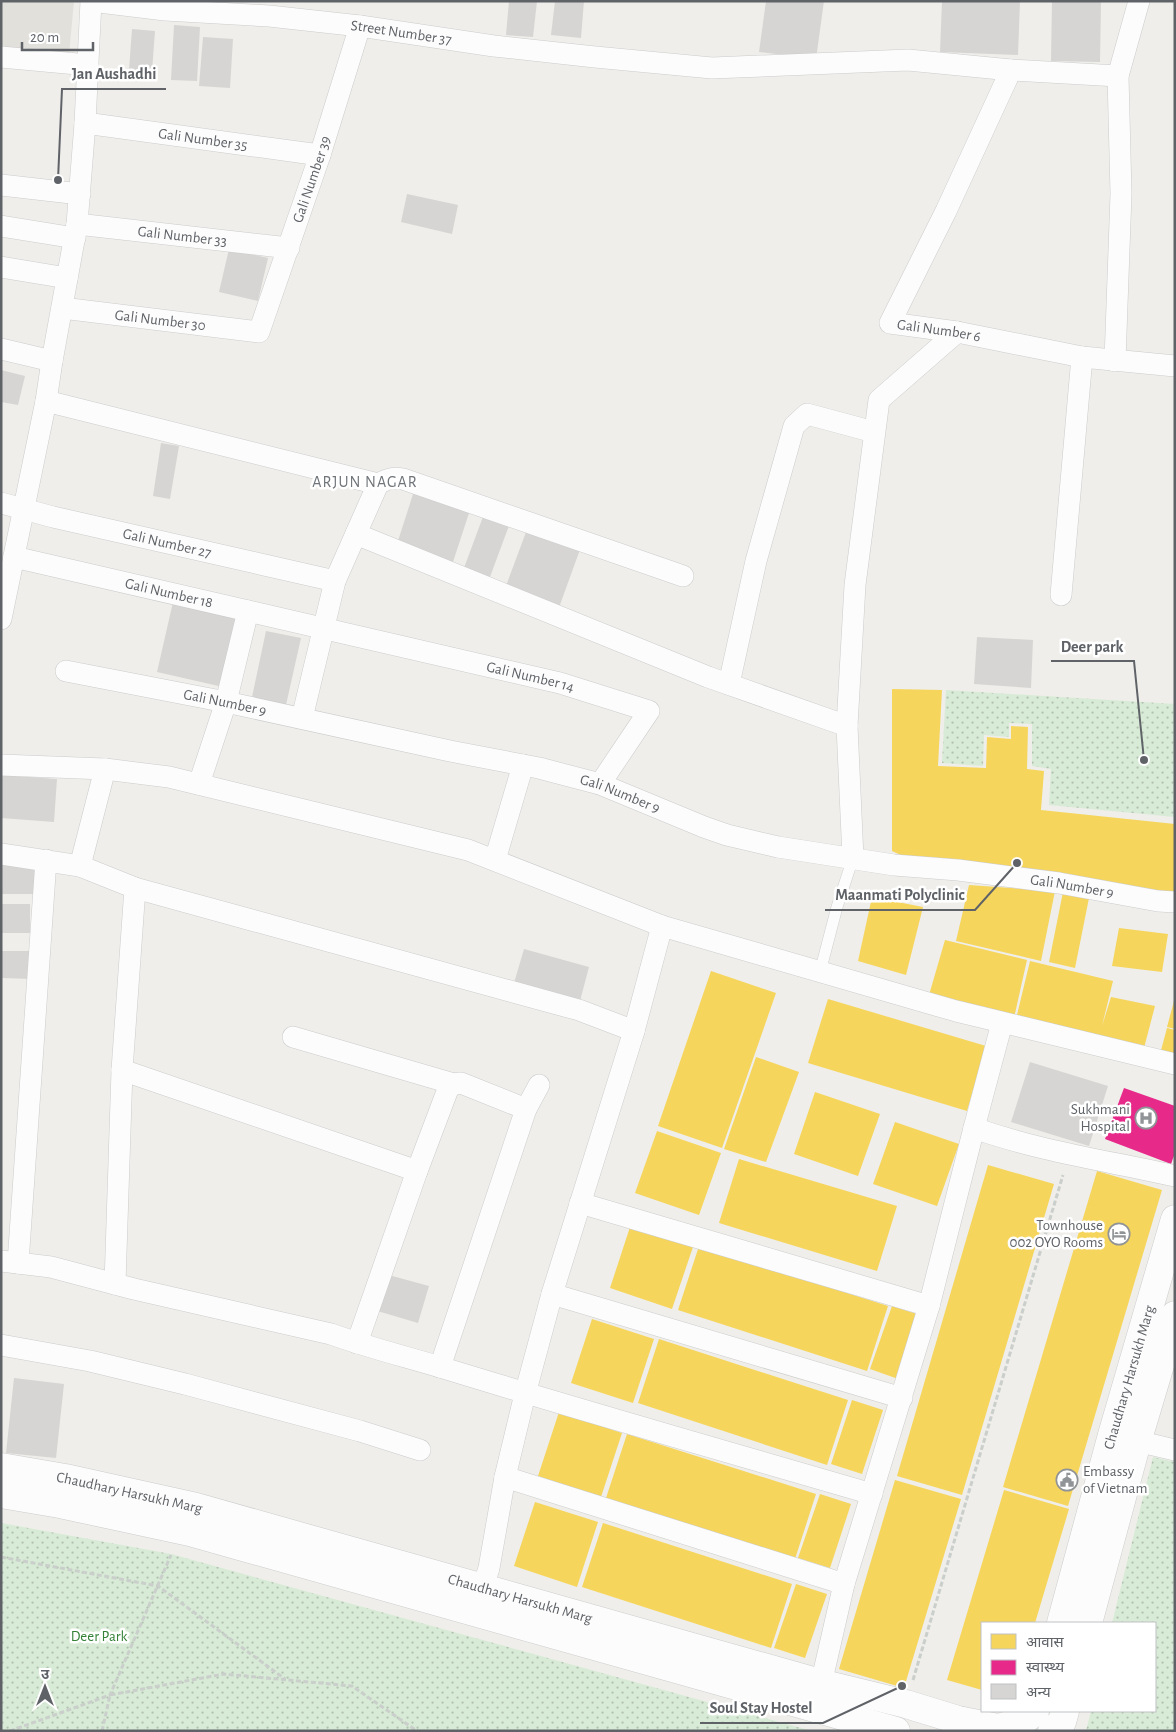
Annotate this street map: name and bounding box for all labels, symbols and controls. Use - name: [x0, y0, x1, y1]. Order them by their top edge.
- street label: Street Number 37: [350, 18, 453, 47]
- scale bar: [22, 20, 94, 52]
- text: 20 m: [30, 30, 59, 45]
- callout: Jan Aushadhi: [62, 58, 166, 89]
- text: Jan Aushadhi: [72, 66, 156, 82]
- street label: Gali Number 35: [157, 126, 248, 153]
- street label: Gali Number 39: [290, 134, 333, 225]
- street label: Gali Number 33: [137, 223, 228, 248]
- street label: Gali Number 30: [114, 307, 207, 333]
- street label: Gali Number 6: [896, 317, 982, 344]
- district label: ARJUN NAGAR: [312, 474, 418, 490]
- street label: Gali Number 27: [122, 526, 213, 560]
- street label: Gali Number 18: [124, 575, 214, 610]
- callout: Deer park: [1051, 630, 1134, 661]
- text: Deer park: [1061, 639, 1123, 655]
- street label: Gali Number 14: [485, 659, 576, 694]
- street label: Gali Number 9: [182, 686, 268, 718]
- street label: Gali Number 9: [579, 772, 662, 815]
- street label: Gali Number 9: [1029, 872, 1115, 900]
- callout: Maanmati Polyclinic: [825, 879, 975, 910]
- text: Maanmati Polyclinic: [835, 887, 965, 904]
- place label: Sukhmani Hospital: [1071, 1102, 1130, 1134]
- hospital icon: Sukhmani Hospital: [1134, 1106, 1158, 1130]
- place label: Townhouse 002 OYO Rooms: [1010, 1218, 1103, 1250]
- hotel icon: Townhouse 002 OYO Rooms: [1107, 1222, 1131, 1246]
- street label: Chaudhary Harsukh Marg: [1101, 1303, 1157, 1451]
- place label: Embassy of Vietnam: [1083, 1464, 1147, 1496]
- public building icon: Embassy of Vietnam: [1055, 1468, 1079, 1492]
- street label: Chaudhary Harsukh Marg: [55, 1469, 205, 1516]
- street label: Chaudhary Harsukh Marg: [446, 1571, 595, 1626]
- legend: [981, 1622, 1156, 1712]
- park label: Deer Park: [71, 1629, 128, 1644]
- text: आवास: [1026, 1635, 1065, 1650]
- text: स्वास्थ्य: [1026, 1660, 1064, 1675]
- north arrow: [20, 1662, 70, 1712]
- text: उ: [41, 1668, 50, 1682]
- text: अन्य: [1026, 1685, 1051, 1700]
- callout: Soul Stay Hostel: [700, 1692, 823, 1723]
- text: Soul Stay Hostel: [710, 1700, 812, 1717]

